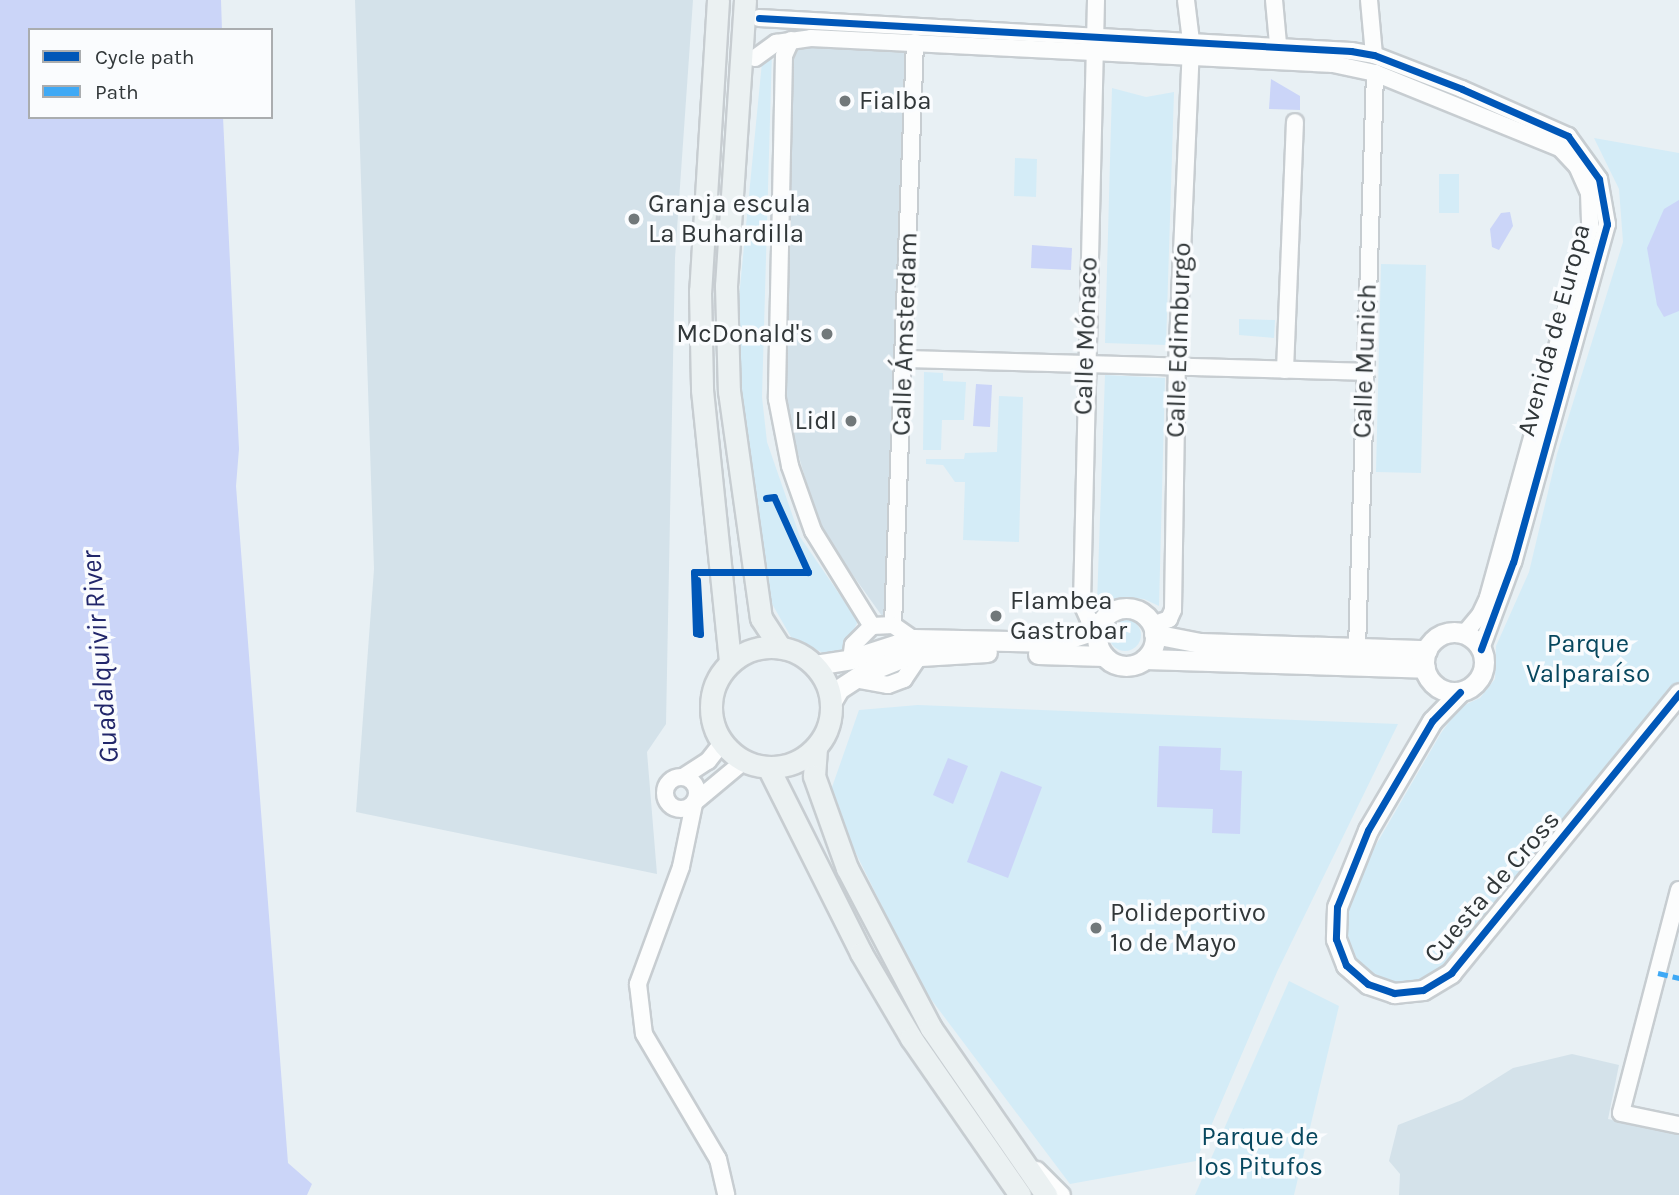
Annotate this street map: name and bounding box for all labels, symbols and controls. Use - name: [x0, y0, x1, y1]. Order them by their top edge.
- legend: [28, 28, 273, 119]
- text: Cycle path: [95, 45, 195, 69]
- text: Path: [95, 80, 139, 104]
- place label: Fialba: [859, 85, 932, 117]
- marker: Fialba: [837, 93, 853, 109]
- place label: Granja escula La Buhardilla: [648, 188, 811, 249]
- marker: Granja escula La Buhardilla: [626, 211, 642, 227]
- street label: Avenida de Europa: [1511, 220, 1597, 440]
- street label: Calle Ámsterdam: [886, 232, 924, 436]
- street label: Calle Edimburgo: [1160, 242, 1198, 438]
- street label: Calle Mónaco: [1068, 256, 1104, 416]
- street label: Calle Munich: [1347, 283, 1383, 439]
- place label: McDonald's: [676, 318, 813, 350]
- marker: McDonald's: [819, 326, 835, 342]
- place label: Lidl: [794, 405, 837, 437]
- marker: Lidl: [843, 413, 859, 429]
- water label: Guadalquivir River: [74, 549, 126, 765]
- place label: Flambea Gastrobar: [1010, 585, 1127, 646]
- marker: Flambea Gastrobar: [988, 608, 1004, 624]
- park label: Parque Valparaíso: [1526, 628, 1650, 690]
- street label: Cuesta de Cross: [1418, 805, 1566, 969]
- place label: Polideportivo 1º de Mayo: [1110, 897, 1266, 958]
- marker: Polideportivo 1º de Mayo: [1088, 920, 1104, 936]
- park label: Parque de los Pitufos: [1197, 1121, 1323, 1182]

